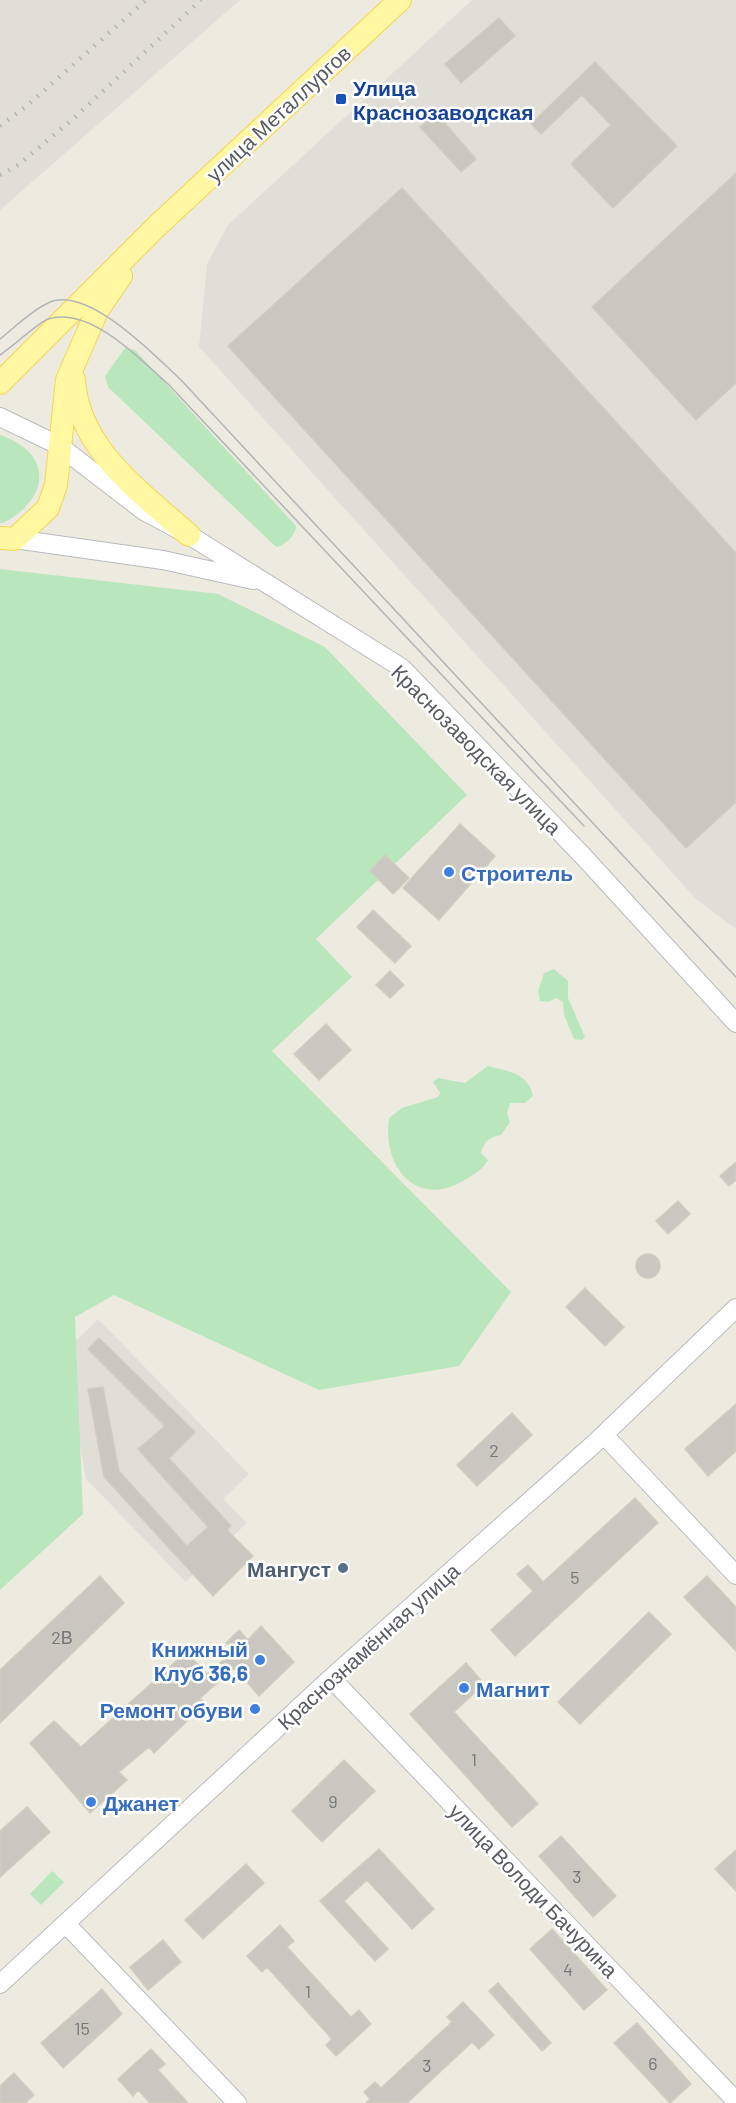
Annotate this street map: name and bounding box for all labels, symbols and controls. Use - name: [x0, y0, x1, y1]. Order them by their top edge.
- street label: улица Металлургов: [201, 40, 355, 186]
- place label: Улица Краснозаводская: [353, 75, 533, 124]
- marker: Улица Краснозаводская: [334, 92, 348, 106]
- street label: Краснозаводская улица: [387, 659, 567, 839]
- place label: Строитель: [461, 860, 573, 885]
- marker: Строитель: [442, 865, 456, 879]
- house number: 2: [489, 1439, 499, 1461]
- place label: Мангуст: [247, 1556, 331, 1581]
- street label: Краснознамённая улица: [272, 1557, 464, 1734]
- marker: Мангуст: [336, 1561, 350, 1575]
- house number: 5: [570, 1566, 580, 1588]
- house number: 2В: [51, 1626, 73, 1648]
- place label: Книжный Клуб 36,6: [151, 1636, 248, 1685]
- marker: Книжный Клуб 36,6: [253, 1653, 267, 1667]
- place label: Магнит: [476, 1676, 550, 1701]
- marker: Магнит: [457, 1681, 471, 1695]
- place label: Ремонт обуви: [100, 1697, 243, 1722]
- marker: Ремонт обуви: [248, 1702, 262, 1716]
- house number: 1: [471, 1748, 477, 1770]
- place label: Джанет: [103, 1790, 179, 1815]
- house number: 9: [328, 1790, 338, 1812]
- marker: Джанет: [84, 1795, 98, 1809]
- street label: улица Володи Бачурина: [444, 1798, 624, 1982]
- house number: 3: [572, 1865, 582, 1887]
- house number: 4: [563, 1958, 573, 1980]
- house number: 1: [305, 1980, 311, 2002]
- house number: 15: [74, 2017, 90, 2039]
- house number: 6: [648, 2052, 658, 2074]
- house number: 3: [422, 2054, 432, 2076]

